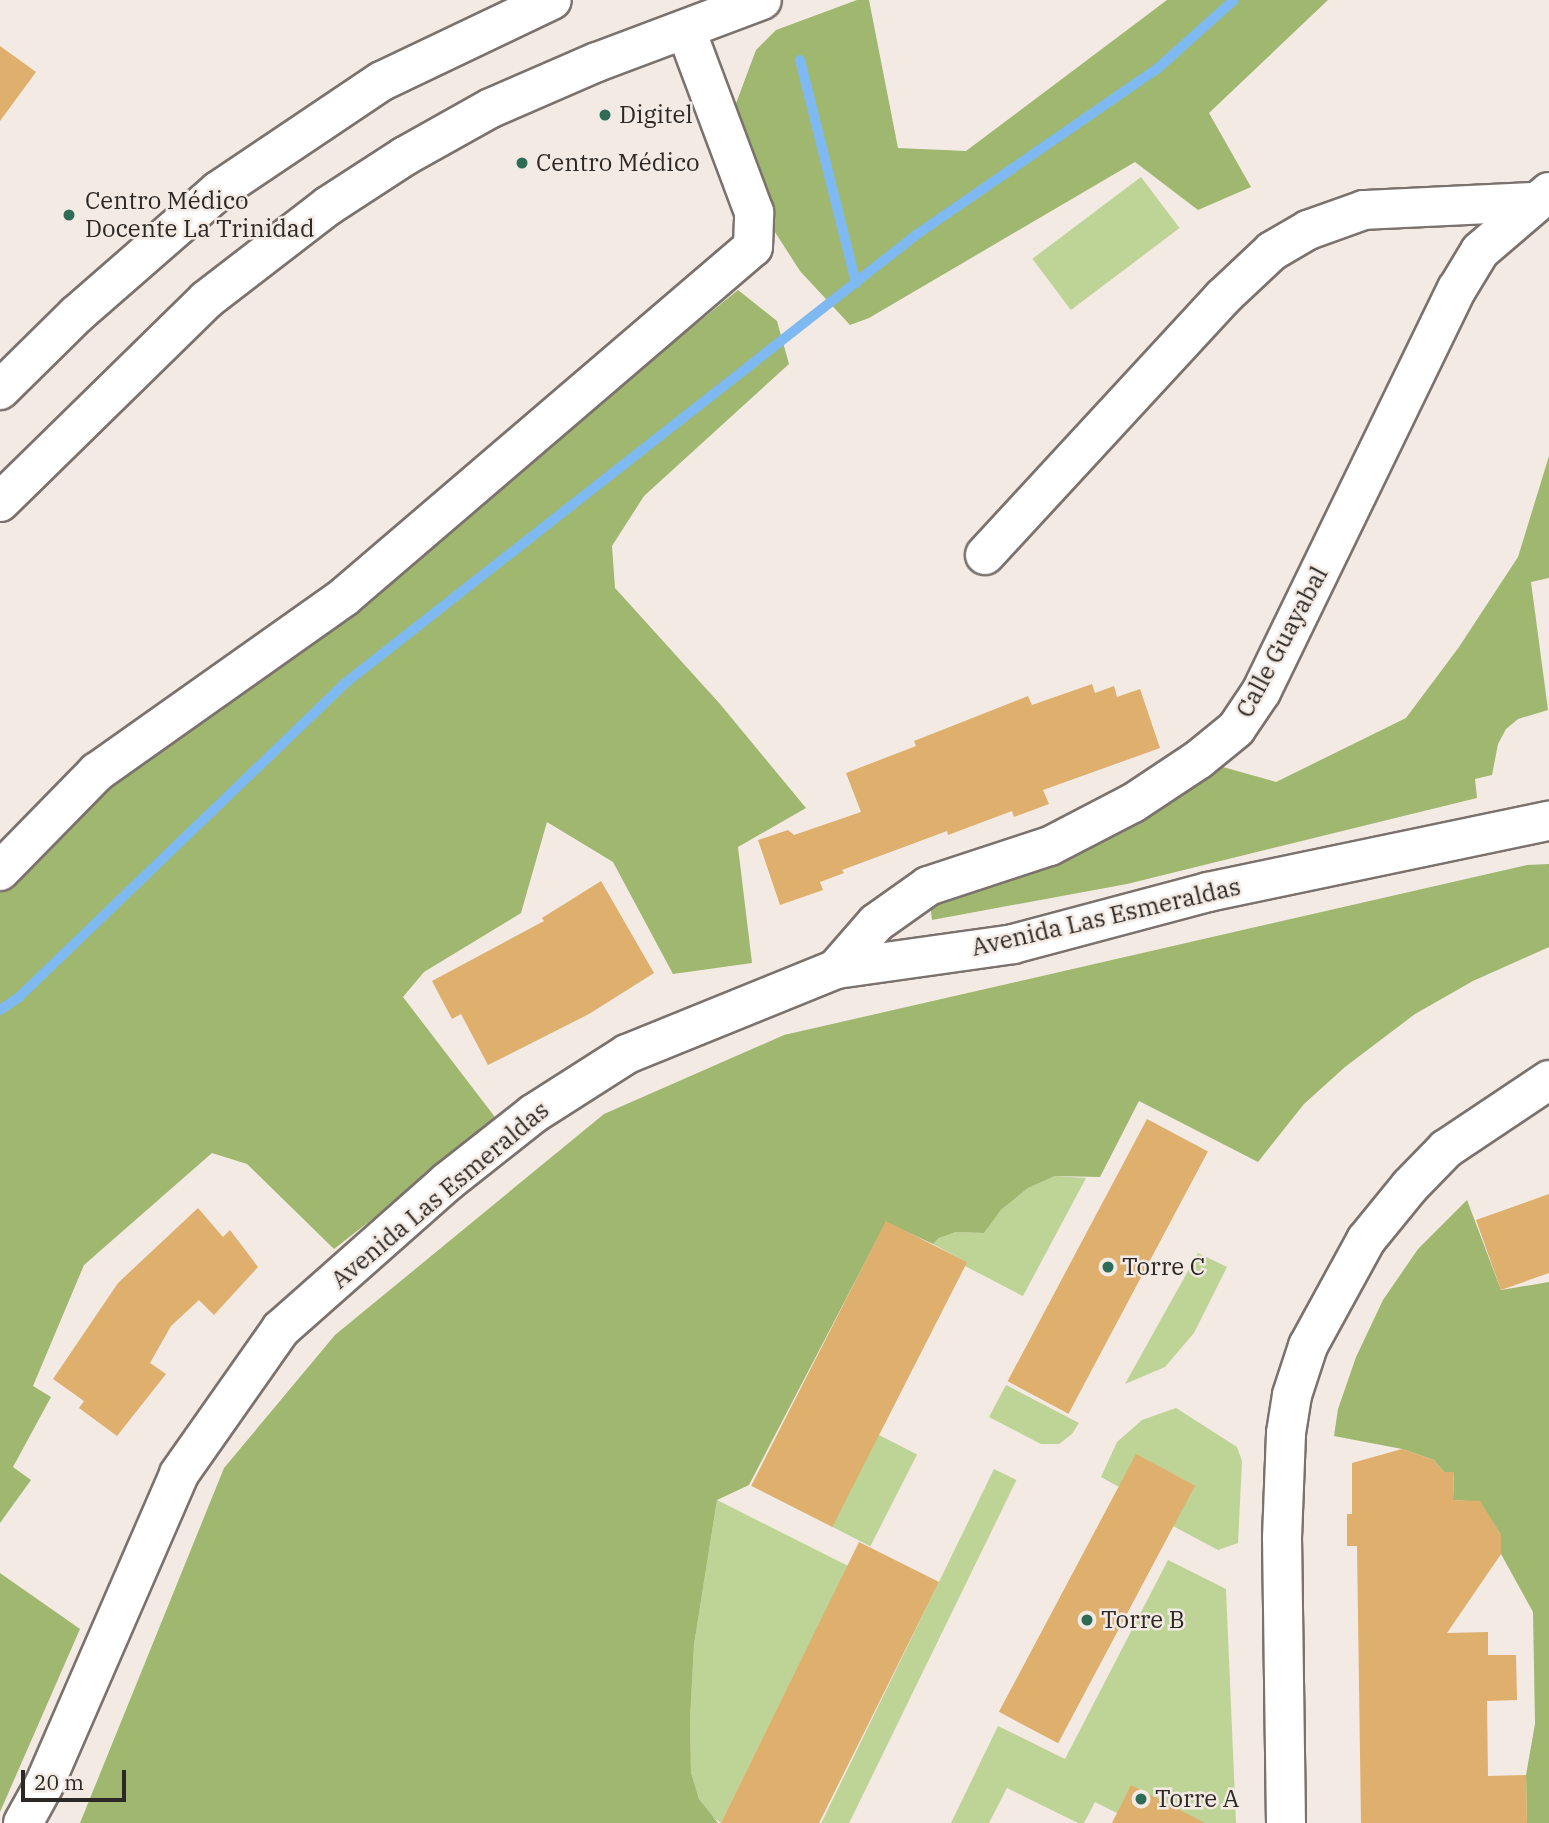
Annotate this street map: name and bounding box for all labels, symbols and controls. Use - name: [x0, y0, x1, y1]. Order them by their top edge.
- place label: Digitel: [619, 101, 693, 129]
- marker: Digitel: [597, 107, 613, 123]
- place label: Centro Médico: [536, 149, 700, 177]
- marker: Centro Médico: [514, 155, 530, 171]
- place label: Centro Médico Docente La Trinidad: [85, 187, 315, 243]
- marker: Centro Médico Docente La Trinidad: [59, 205, 79, 225]
- street label: Calle Guayabal: [1230, 562, 1334, 722]
- street label: Avenida Las Esmeraldas: [969, 872, 1243, 962]
- street label: Avenida Las Esmeraldas: [325, 1095, 555, 1295]
- place label: Torre C: [1122, 1253, 1205, 1281]
- marker: Torre C: [1100, 1259, 1116, 1275]
- place label: Torre B: [1101, 1606, 1185, 1634]
- marker: Torre B: [1079, 1612, 1095, 1628]
- scale bar: [24, 1756, 130, 1800]
- text: 20 m: [34, 1768, 84, 1796]
- place label: Torre A: [1155, 1785, 1239, 1813]
- marker: Torre A: [1133, 1791, 1149, 1807]

